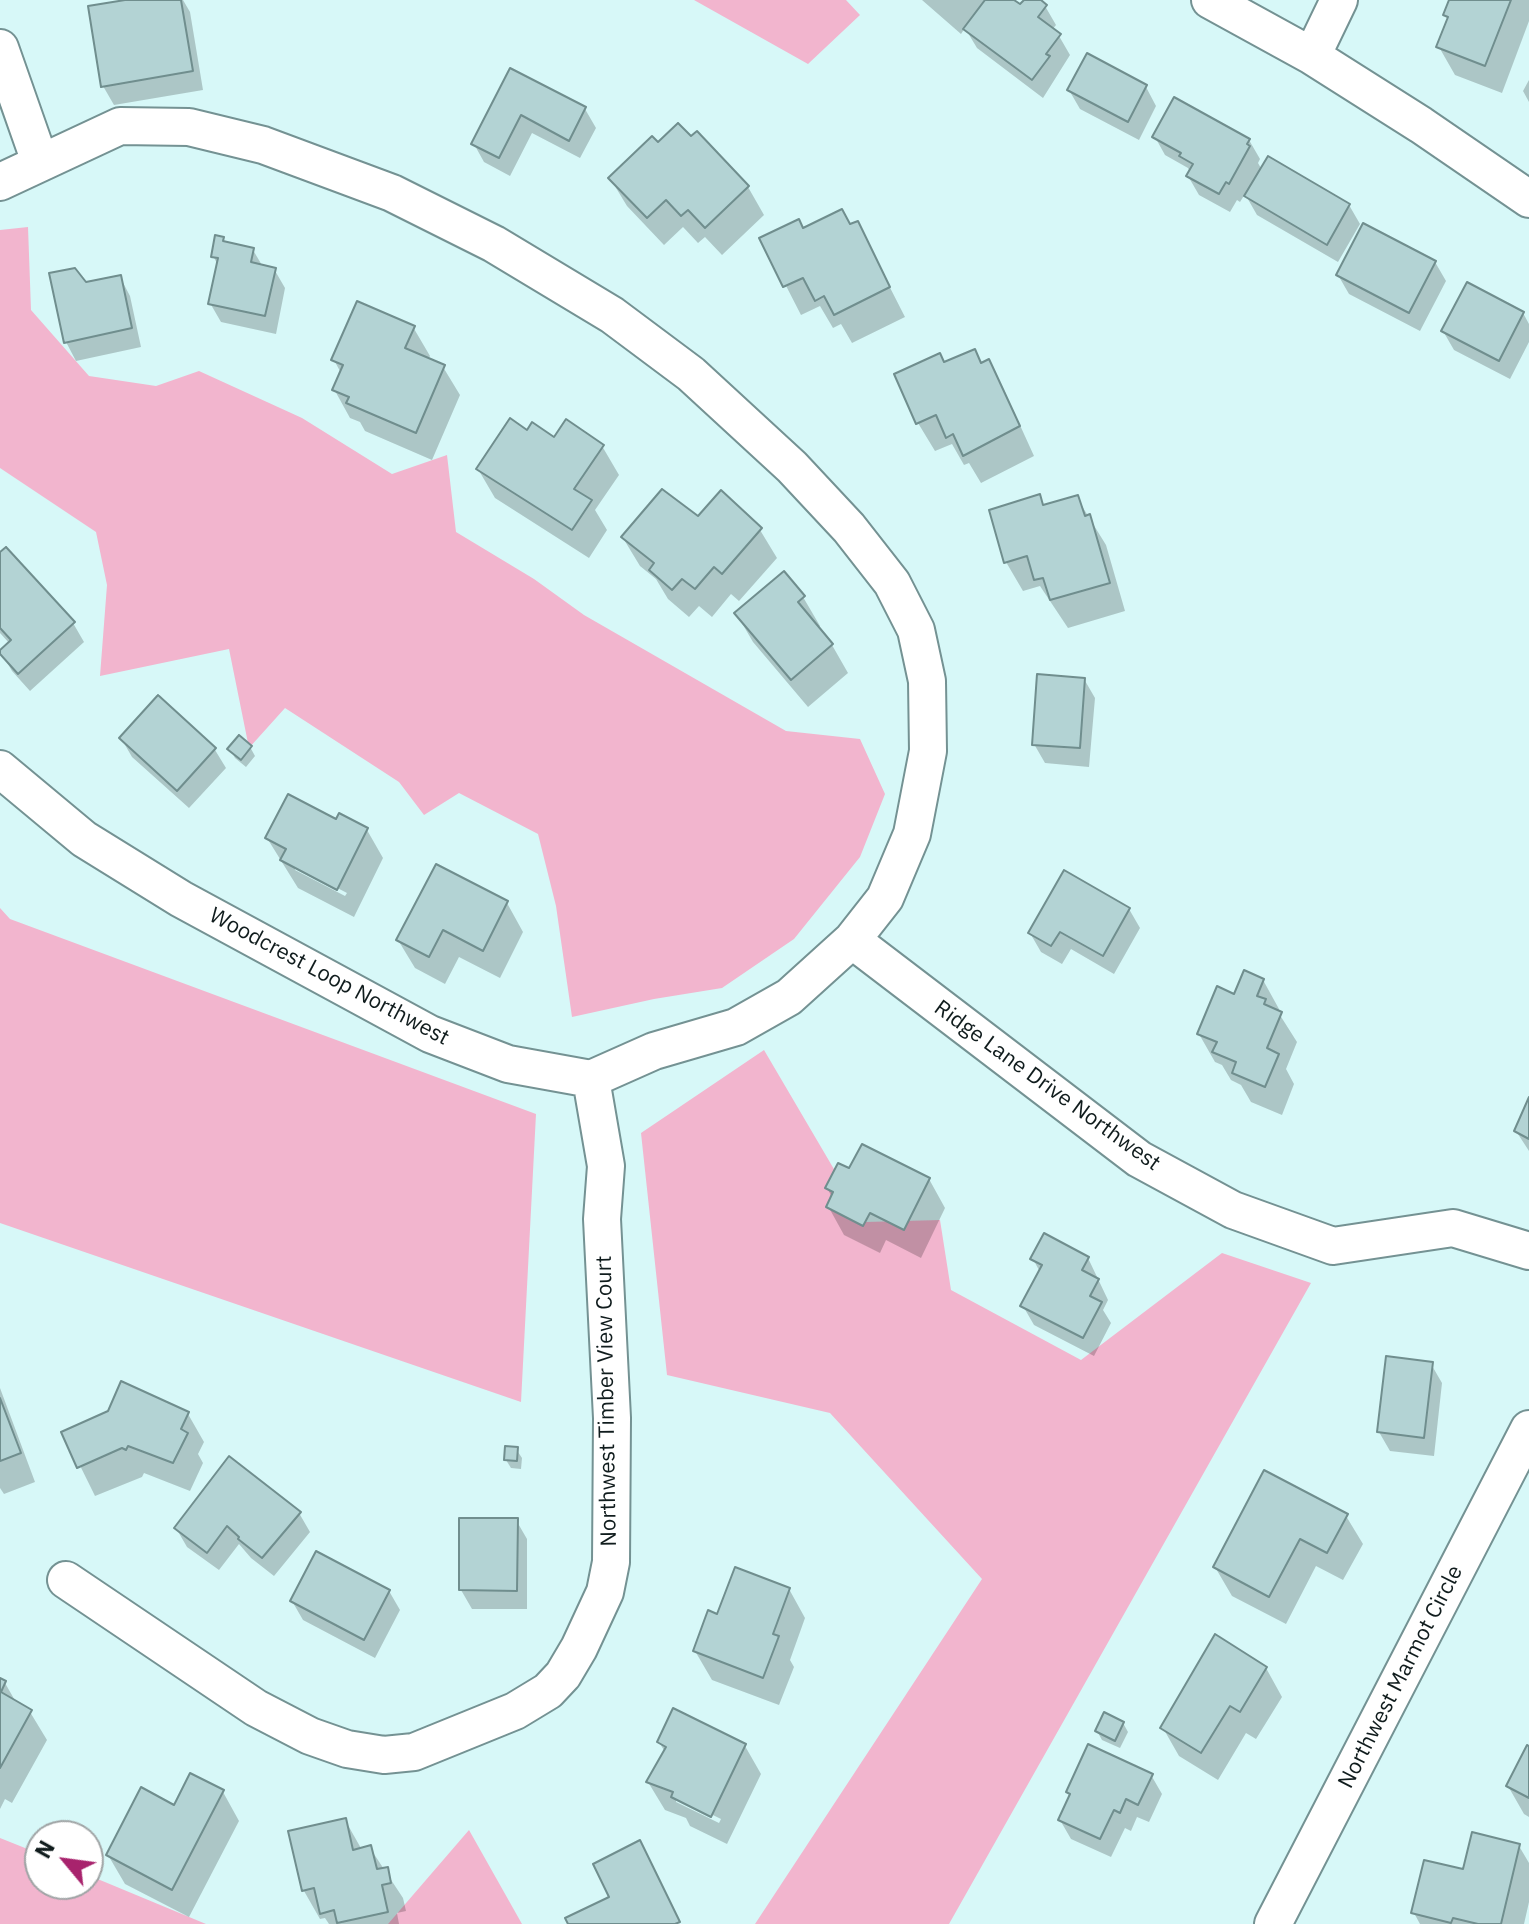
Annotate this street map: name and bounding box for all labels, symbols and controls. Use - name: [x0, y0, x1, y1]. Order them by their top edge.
- street label: Woodcrest Loop Northwest: [205, 902, 453, 1052]
- street label: Ridge Lane Drive Northwest: [929, 995, 1165, 1177]
- street label: Northwest Timber View Court: [591, 1255, 623, 1547]
- street label: Northwest Marmot Circle: [1333, 1561, 1469, 1793]
- north arrow: [24, 1820, 104, 1900]
- text: N: [28, 1835, 61, 1863]

